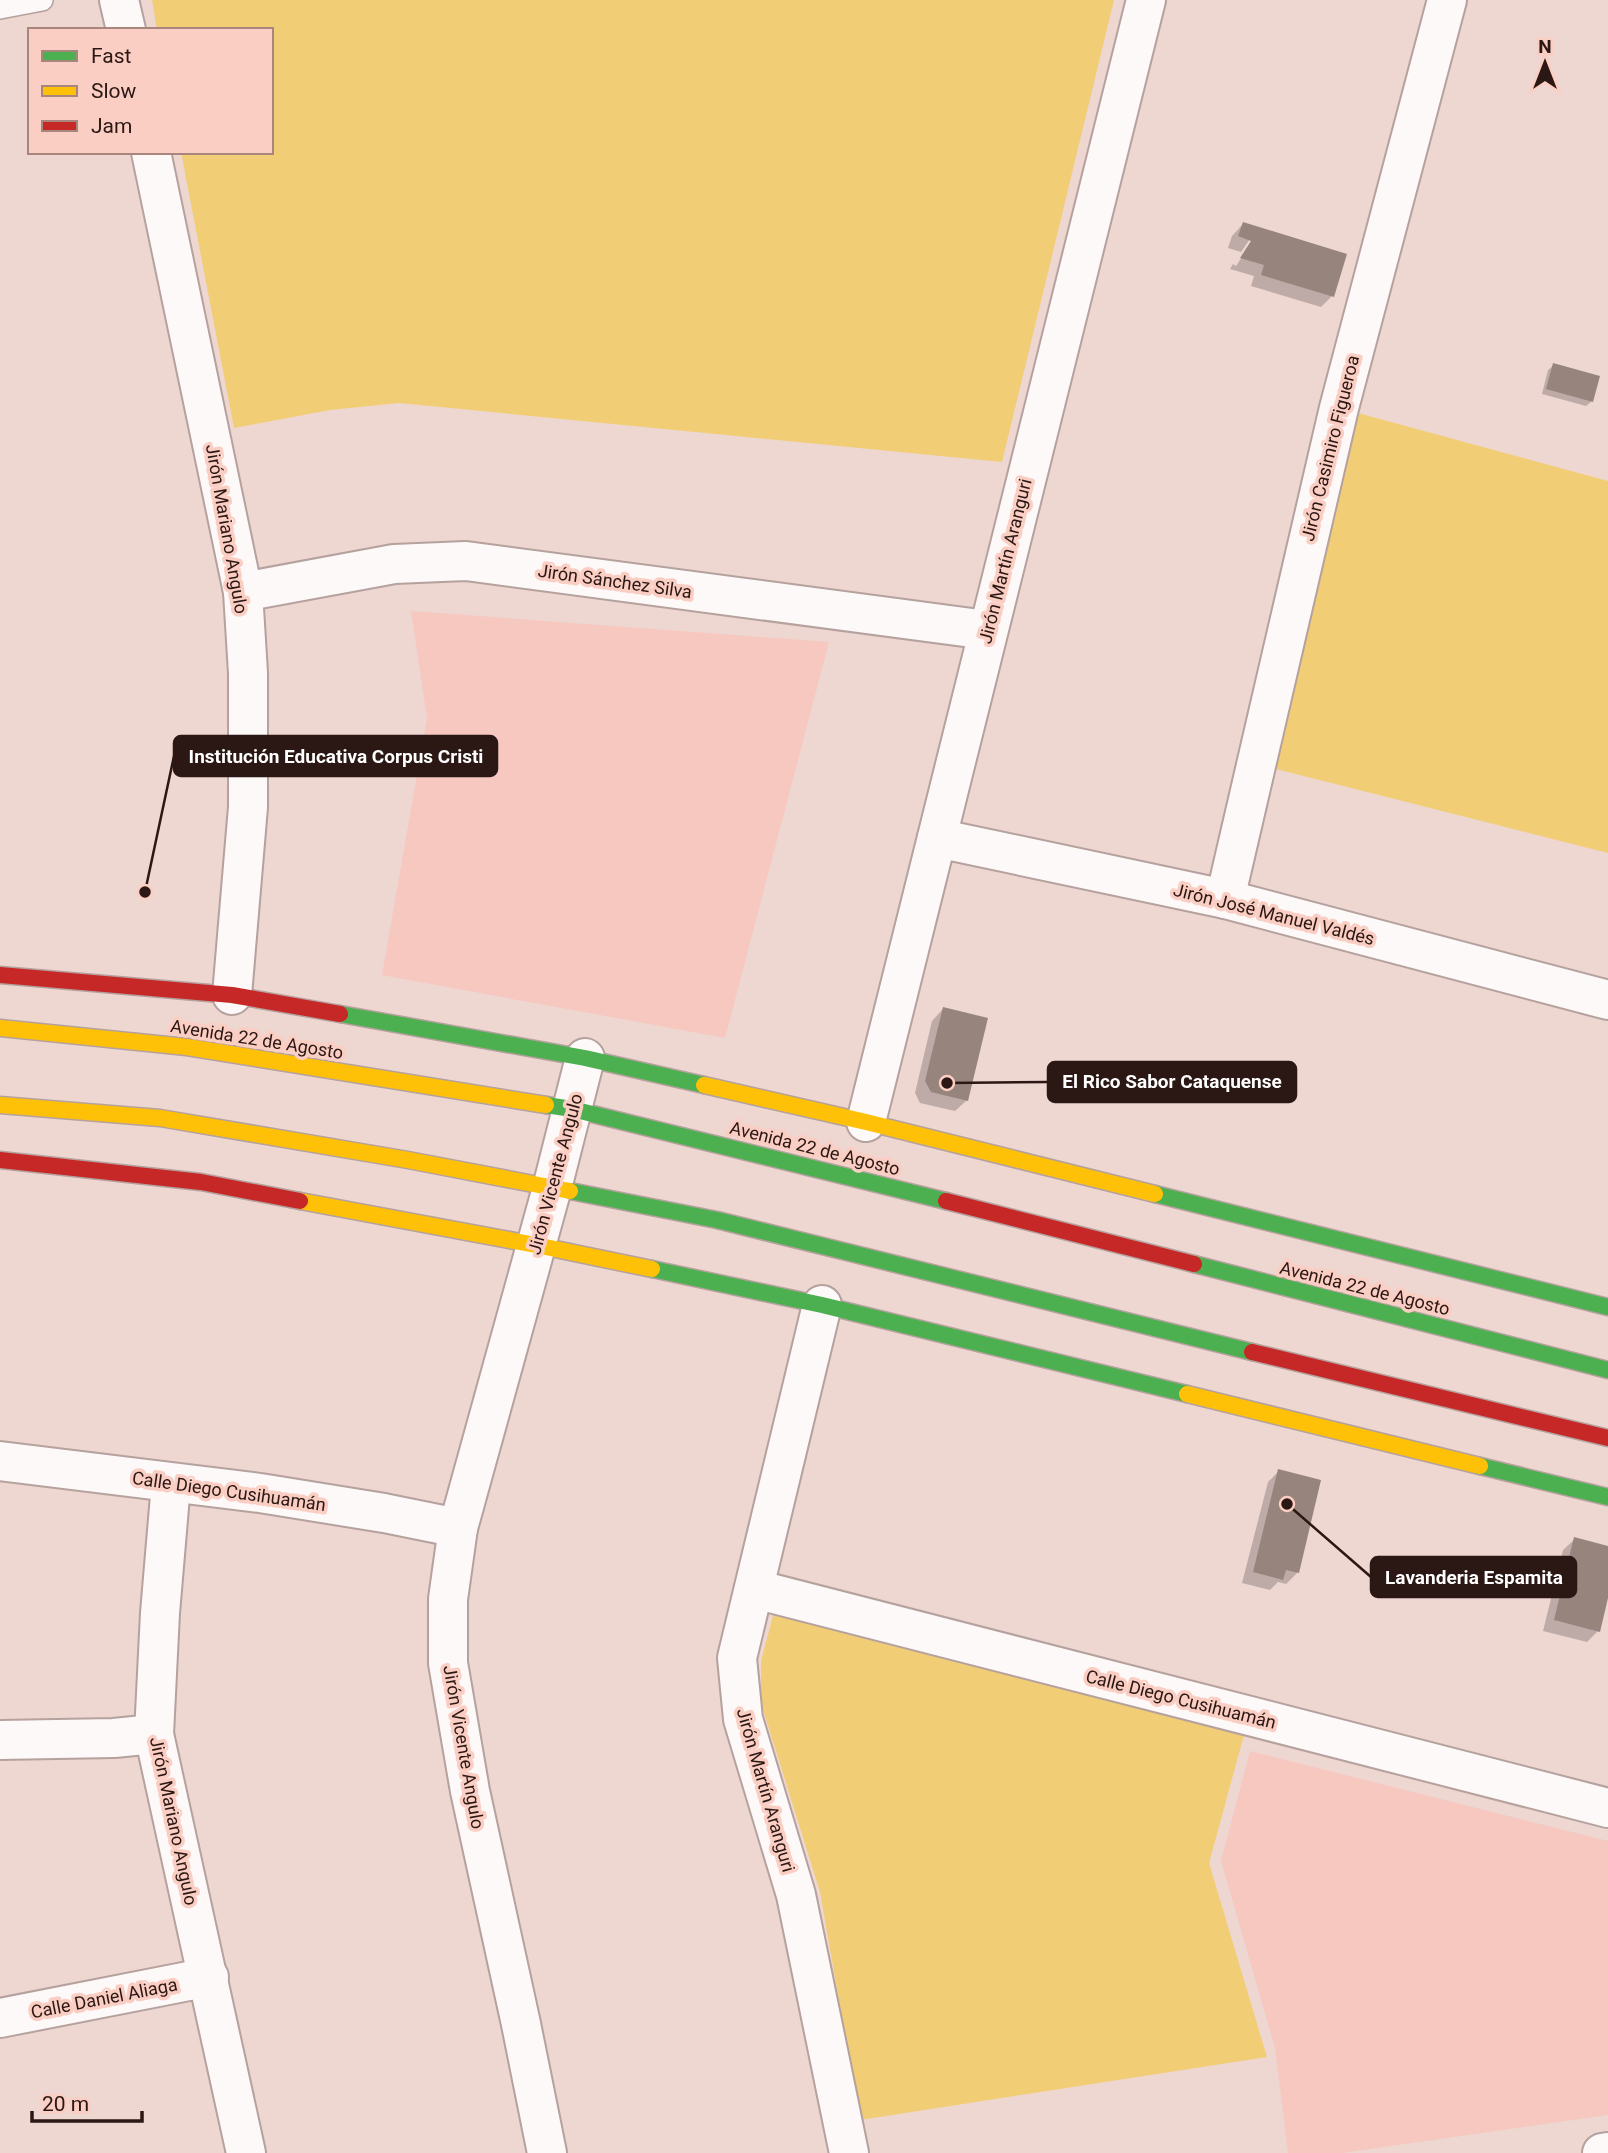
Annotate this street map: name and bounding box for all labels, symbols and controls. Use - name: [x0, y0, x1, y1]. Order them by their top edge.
- legend: [28, 28, 273, 154]
- north arrow: [1510, 28, 1580, 98]
- text: N: [1538, 35, 1552, 58]
- text: Fast: [91, 44, 132, 68]
- text: Slow: [91, 79, 137, 103]
- text: Jam: [91, 114, 132, 138]
- street label: Jirón Casimiro Figueroa: [1297, 353, 1363, 543]
- street label: Jirón Mariano Angulo: [202, 443, 252, 615]
- street label: Jirón Martín Aranguri: [974, 476, 1036, 646]
- street label: Jirón Sánchez Silva: [537, 560, 693, 602]
- callout: Institución Educativa Corpus Cristi: [174, 736, 497, 776]
- text: Institución Educativa Corpus Cristi: [189, 745, 483, 768]
- street label: Jirón José Manuel Valdés: [1171, 879, 1377, 949]
- street label: Avenida 22 de Agosto: [169, 1015, 345, 1063]
- callout: El Rico Sabor Cataquense: [1048, 1062, 1296, 1102]
- text: El Rico Sabor Cataquense: [1062, 1070, 1282, 1093]
- street label: Jirón Vicente Angulo: [523, 1091, 587, 1257]
- street label: Avenida 22 de Agosto: [728, 1117, 902, 1179]
- street label: Avenida 22 de Agosto: [1278, 1257, 1452, 1319]
- street label: Calle Diego Cusihuamán: [131, 1467, 327, 1515]
- callout: Lavanderia Espamita: [1371, 1557, 1576, 1597]
- text: Lavanderia Espamita: [1385, 1566, 1563, 1589]
- street label: Jirón Vicente Angulo: [439, 1663, 489, 1831]
- street label: Calle Diego Cusihuamán: [1084, 1665, 1278, 1733]
- street label: Jirón Martín Aranguri: [733, 1706, 799, 1874]
- street label: Jirón Mariano Angulo: [146, 1735, 202, 1907]
- street label: Calle Daniel Aliaga: [29, 1974, 179, 2022]
- scale bar: [32, 2080, 142, 2124]
- text: 20 m: [42, 2092, 89, 2116]

